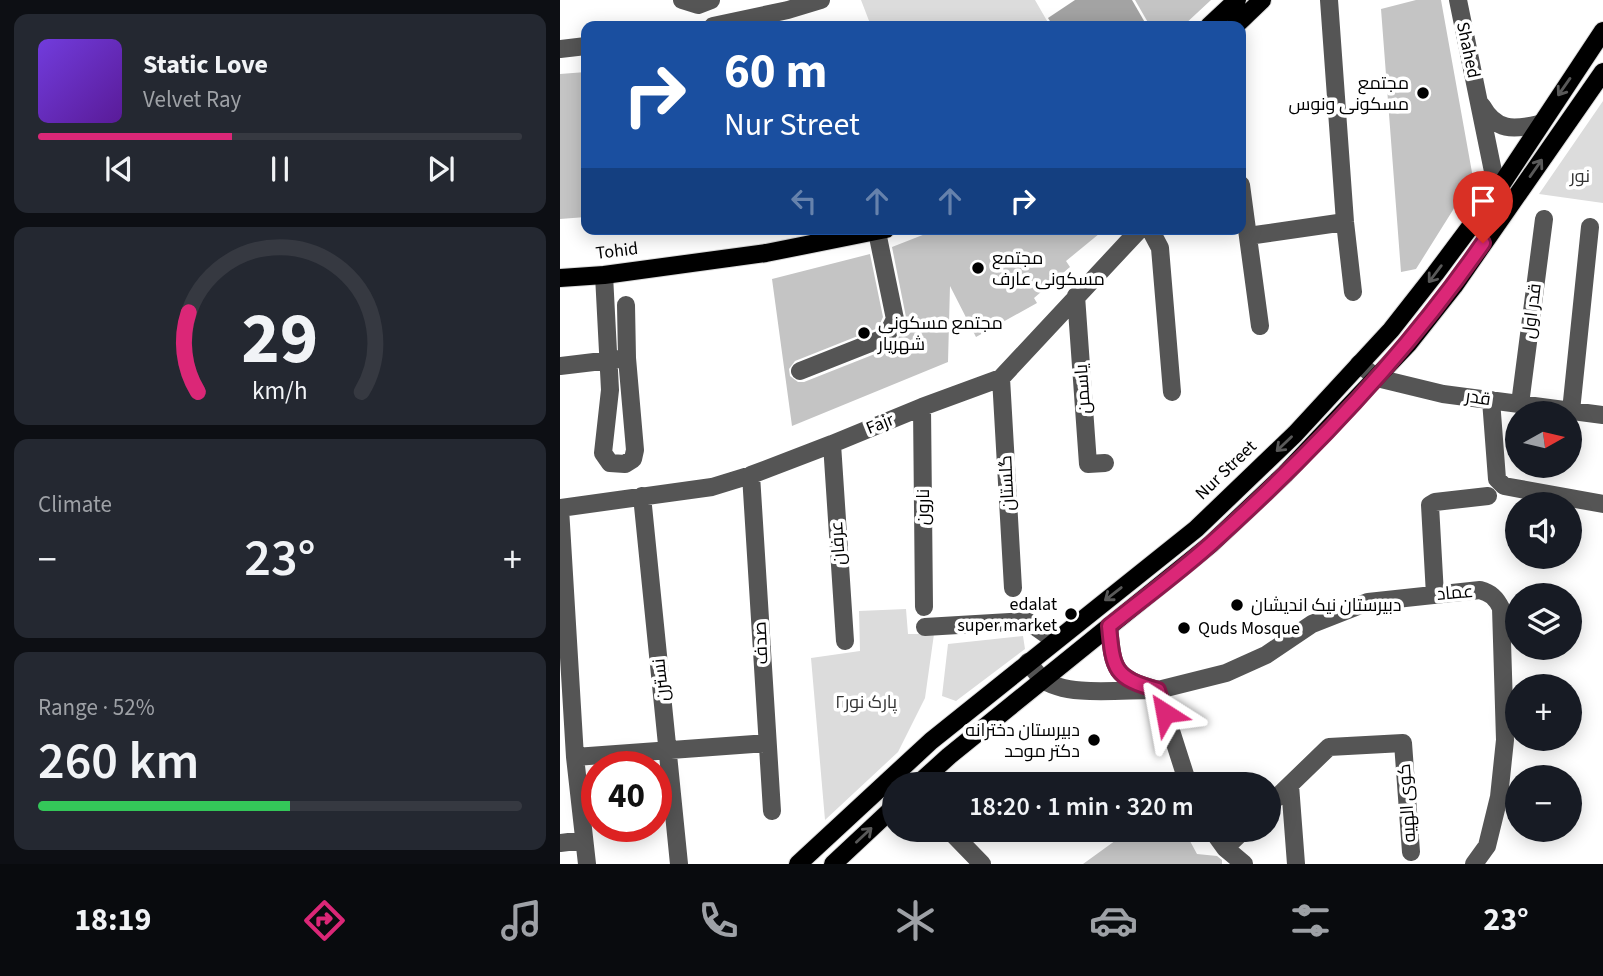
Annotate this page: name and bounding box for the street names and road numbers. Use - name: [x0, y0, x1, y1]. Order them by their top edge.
- street label: Shahed: [1450, 19, 1486, 81]
- street label: Tohid: [594, 236, 640, 266]
- street label: قدر اول: [1516, 282, 1548, 340]
- street label: یاسمن: [1069, 363, 1097, 415]
- street label: قدر: [1463, 384, 1492, 412]
- street label: Fajr: [862, 407, 898, 441]
- street label: Nur Street: [1190, 434, 1262, 506]
- street label: گلستان: [993, 455, 1021, 511]
- street label: نارون: [911, 489, 936, 525]
- street label: عرفان: [824, 520, 852, 566]
- street label: عماد: [1436, 579, 1474, 607]
- street label: صدف: [747, 621, 775, 665]
- street label: نسترن: [646, 657, 676, 703]
- street label: کوی الهیه: [1392, 763, 1422, 843]

